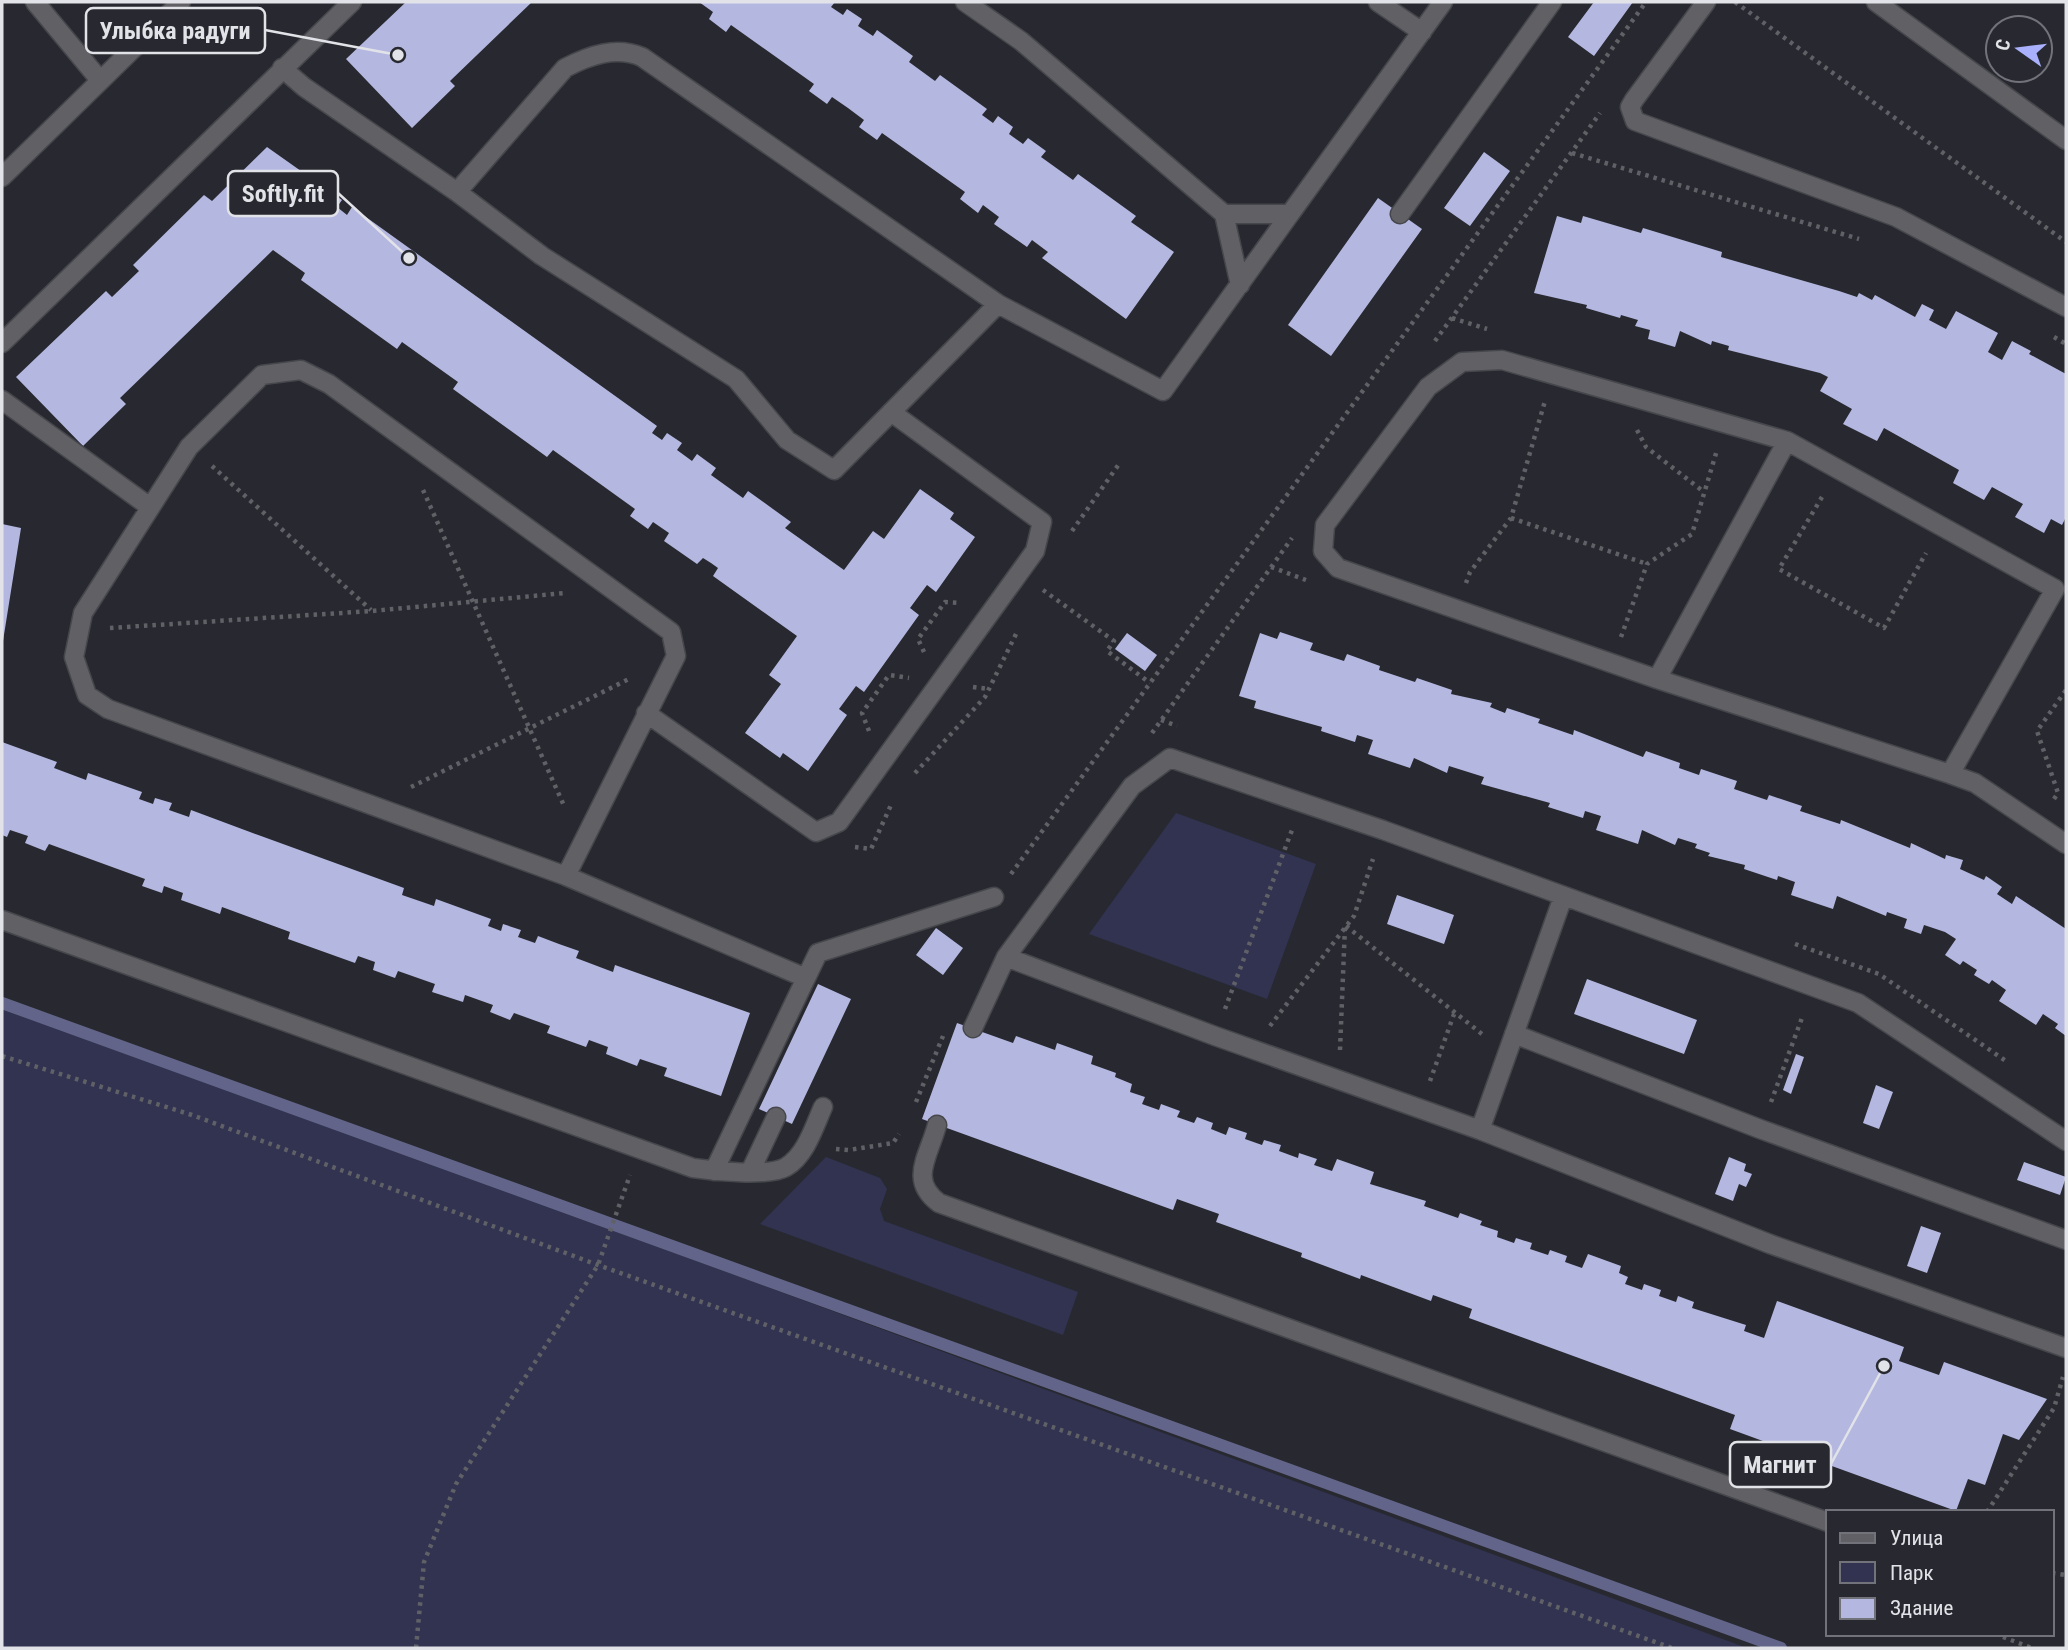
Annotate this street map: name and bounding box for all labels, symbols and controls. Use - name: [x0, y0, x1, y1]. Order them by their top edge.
- callout: Улыбка радуги: [86, 8, 265, 53]
- north arrow: [1984, 14, 2054, 84]
- text: Улыбка радуги: [99, 17, 251, 45]
- text: С: [1991, 37, 2015, 53]
- callout: Softly.fit: [228, 171, 338, 216]
- text: Softly.fit: [242, 180, 324, 208]
- callout: Магнит: [1730, 1442, 1831, 1487]
- text: Магнит: [1743, 1451, 1817, 1479]
- legend: [1826, 1510, 2054, 1636]
- text: Улица: [1890, 1526, 1943, 1550]
- text: Парк: [1890, 1561, 1934, 1585]
- text: Здание: [1890, 1596, 1954, 1620]

